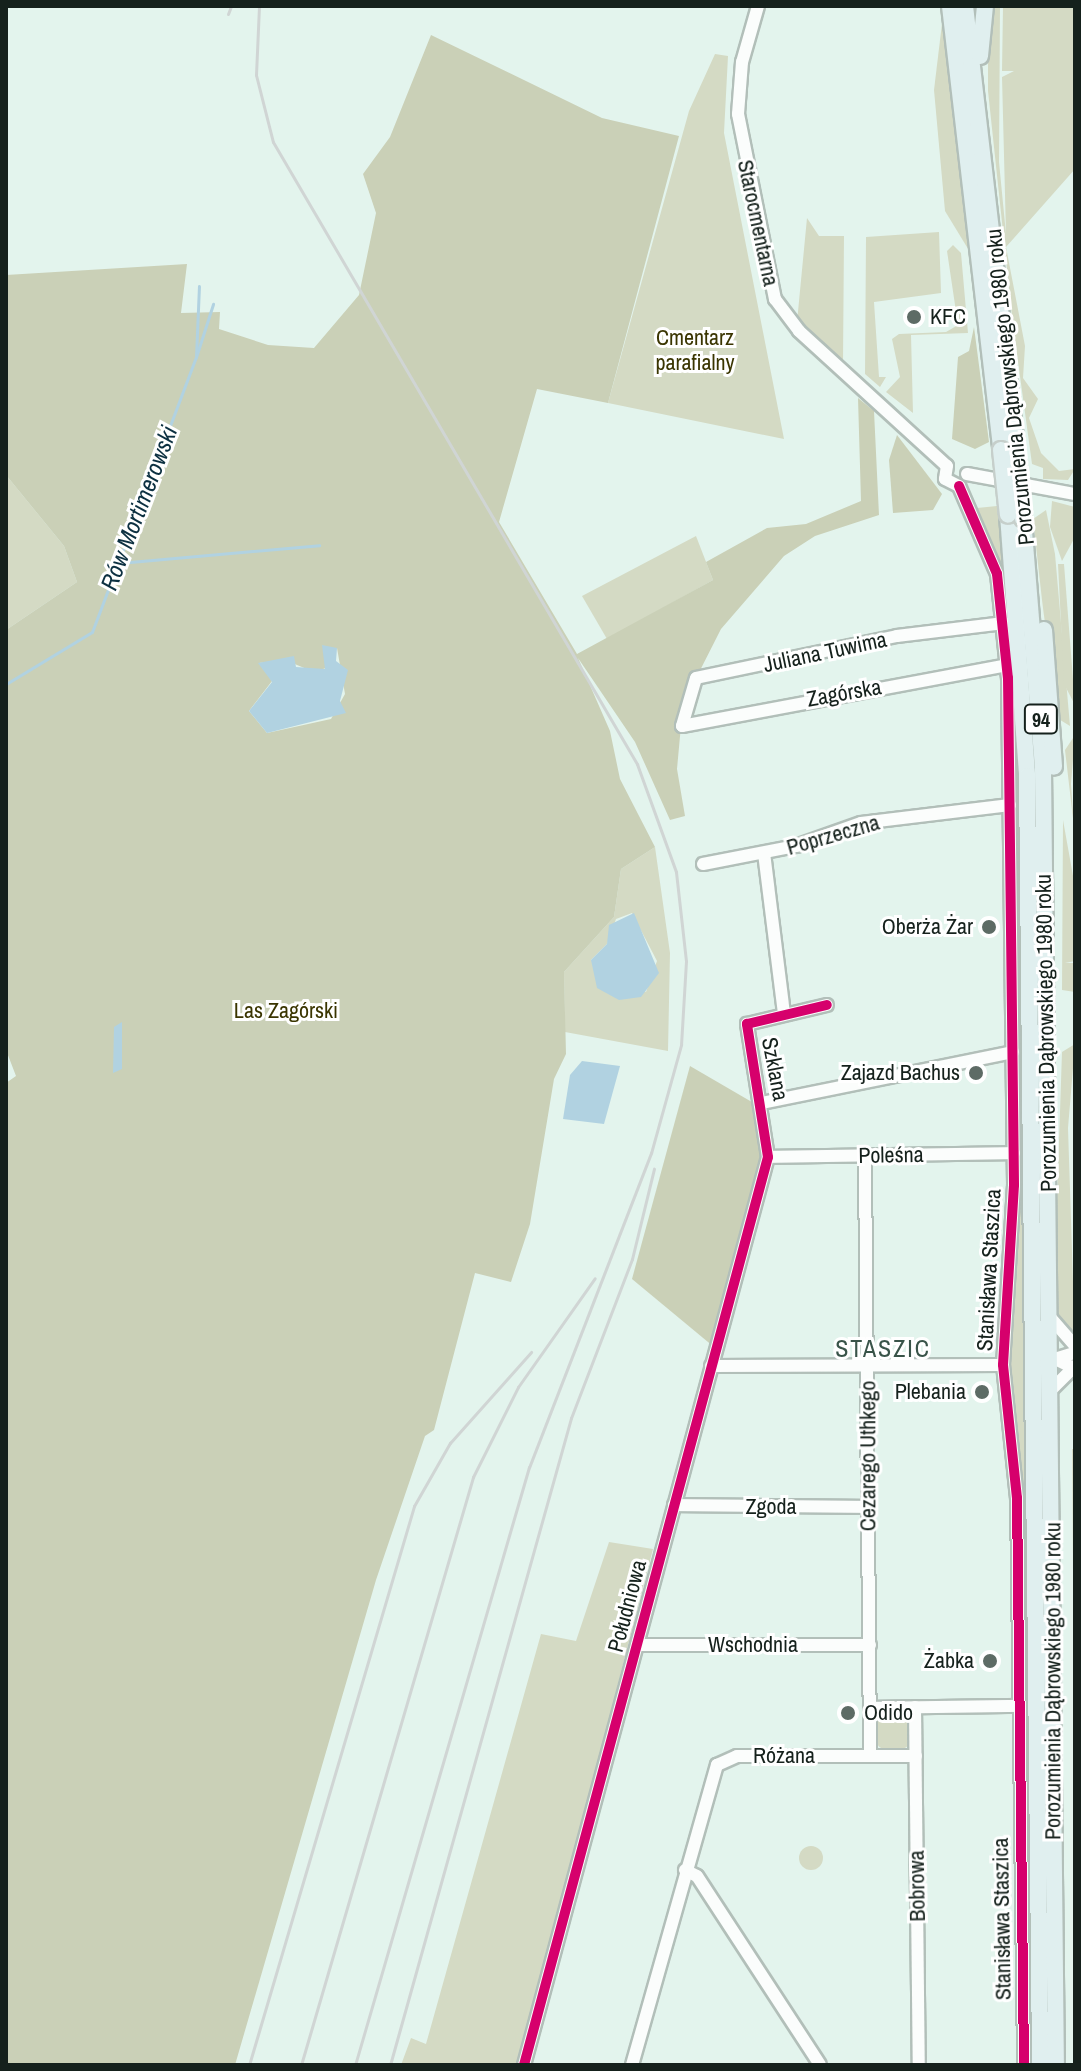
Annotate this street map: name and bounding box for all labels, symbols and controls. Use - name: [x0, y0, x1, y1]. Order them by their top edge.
- street label: Starocmentarna: [732, 157, 784, 289]
- street label: Porozumienia Dąbrowskiego 1980 roku: [980, 228, 1040, 546]
- place label: KFC: [930, 304, 966, 330]
- marker: KFC: [905, 308, 923, 326]
- park label: Cmentarz parafialny: [655, 324, 735, 376]
- water label: Rów Mortimerowski: [94, 422, 184, 594]
- street label: Juliana Tuwima: [761, 626, 889, 678]
- street label: Zagórska: [805, 673, 883, 713]
- road number: 94: [1023, 703, 1059, 735]
- street label: Poprzeczna: [784, 809, 882, 861]
- street label: Porozumienia Dąbrowskiego 1980 roku: [1030, 874, 1062, 1192]
- place label: Oberża Żar: [882, 914, 973, 940]
- marker: Oberża Żar: [980, 918, 998, 936]
- park label: Las Zagórski: [234, 998, 338, 1024]
- street label: Szklana: [756, 1035, 794, 1103]
- place label: Zajazd Bachus: [841, 1060, 960, 1086]
- marker: Zajazd Bachus: [967, 1064, 985, 1082]
- street label: Poleśna: [858, 1141, 924, 1169]
- street label: Stanisława Staszica: [972, 1188, 1006, 1352]
- district label: STASZIC: [835, 1335, 931, 1363]
- place label: Plebania: [895, 1379, 966, 1405]
- street label: Cezarego Uthkego: [855, 1381, 881, 1531]
- marker: Plebania: [973, 1383, 991, 1401]
- street label: Zgoda: [745, 1494, 797, 1520]
- street label: Porozumienia Dąbrowskiego 1980 roku: [1040, 1522, 1066, 1840]
- street label: Południowa: [602, 1557, 652, 1655]
- street label: Wschodnia: [708, 1632, 798, 1658]
- place label: Żabka: [924, 1648, 974, 1674]
- marker: Żabka: [981, 1652, 999, 1670]
- place label: Odido: [864, 1700, 913, 1726]
- marker: Odido: [839, 1704, 857, 1722]
- street label: Różana: [753, 1743, 815, 1769]
- street label: Stanisława Staszica: [987, 1838, 1017, 2000]
- street label: Bobrowa: [903, 1850, 931, 1922]

